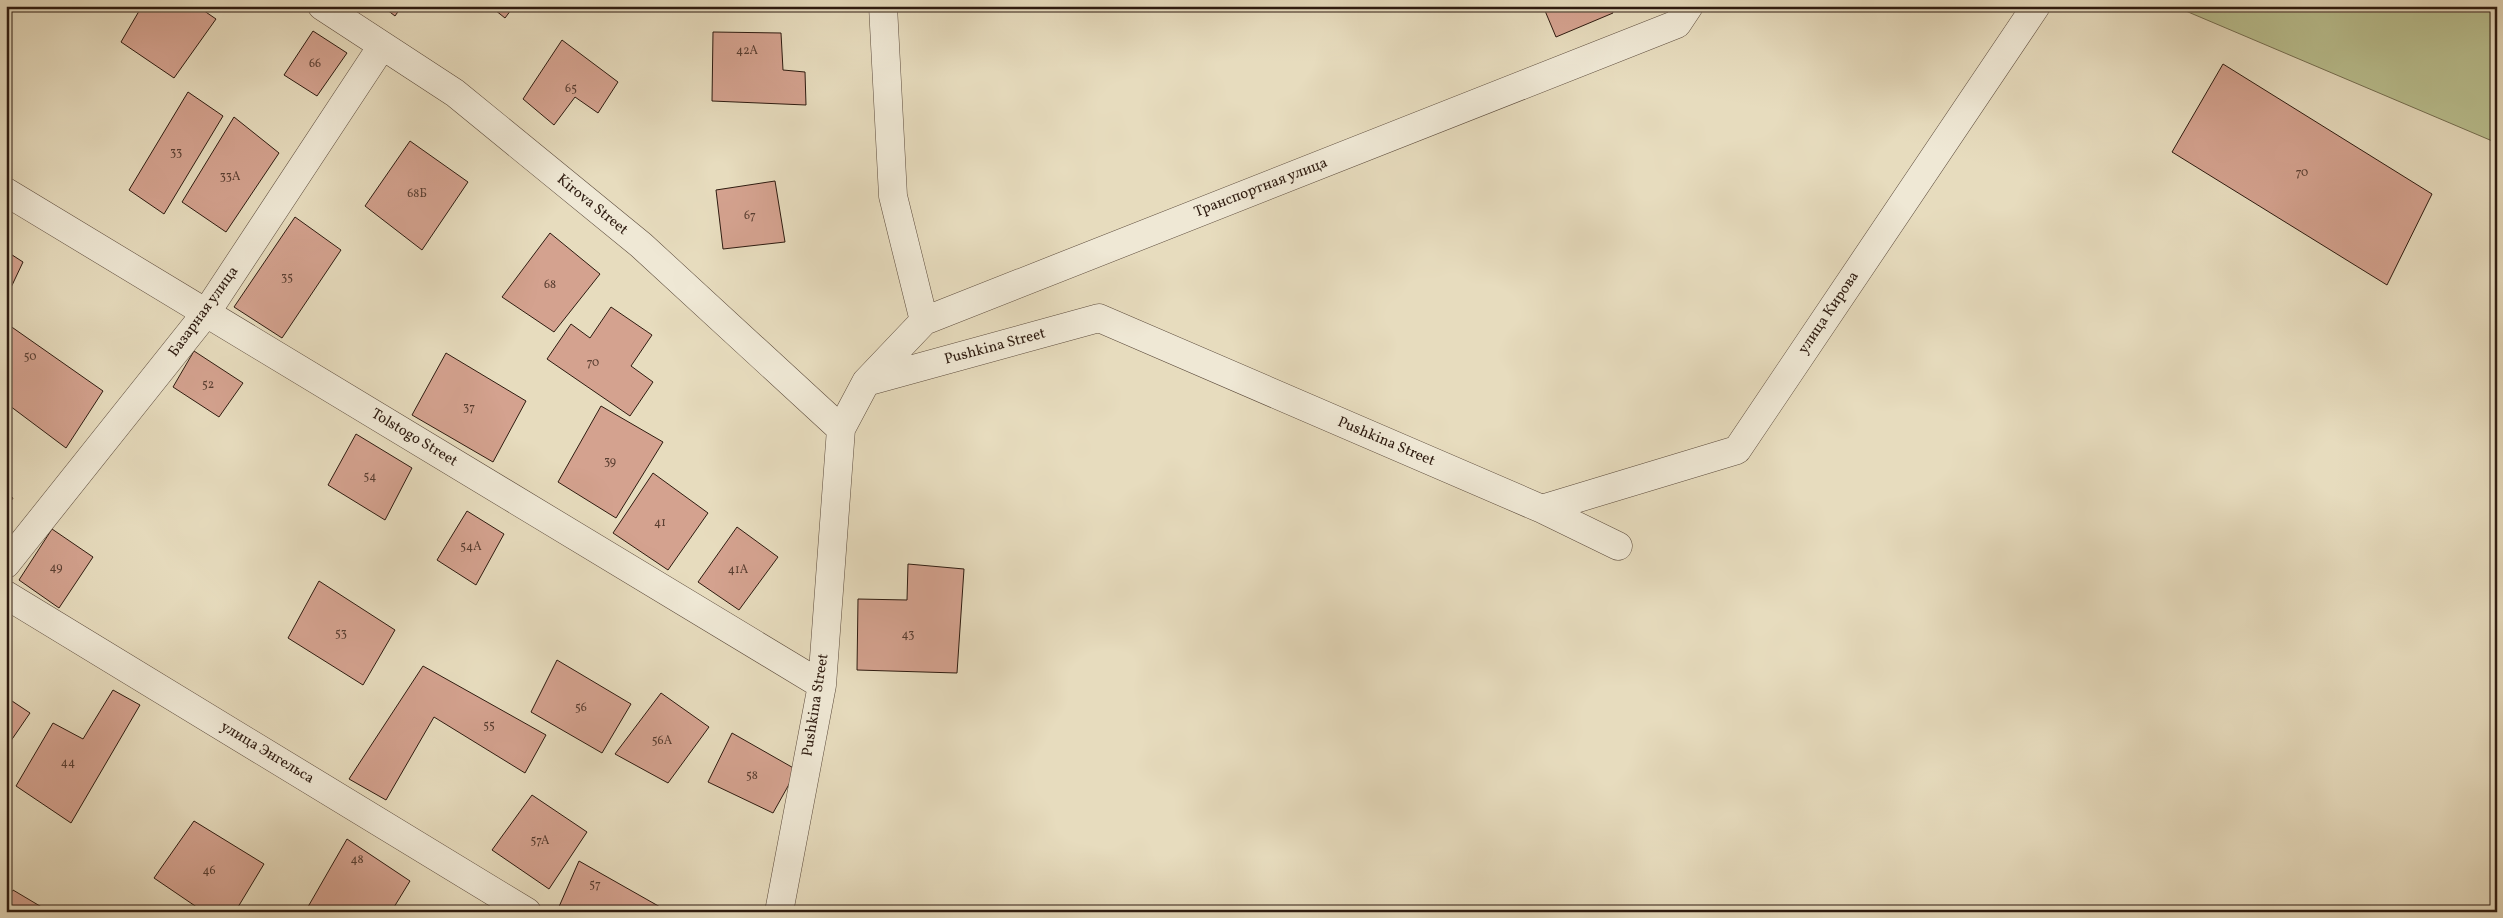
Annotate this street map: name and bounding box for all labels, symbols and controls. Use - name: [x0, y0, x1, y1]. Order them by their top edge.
- house number: 42А: [736, 43, 759, 59]
- house number: 66: [309, 56, 321, 72]
- house number: 65: [565, 81, 577, 97]
- house number: 33: [170, 145, 182, 161]
- street label: Транспортная улица: [1191, 153, 1331, 223]
- house number: 70: [2296, 165, 2308, 181]
- house number: 33А: [220, 169, 241, 185]
- street label: Kirova Street: [552, 170, 632, 240]
- house number: 68Б: [407, 186, 427, 202]
- house number: 67: [744, 208, 756, 224]
- street label: Базарная улица: [164, 262, 244, 362]
- street label: улица Кирова: [1794, 267, 1864, 359]
- house number: 35: [281, 270, 293, 286]
- house number: 68: [544, 277, 556, 293]
- street label: Pushkina Street: [942, 323, 1048, 371]
- house number: 50: [24, 349, 36, 365]
- house number: 70: [587, 355, 599, 371]
- house number: 52: [202, 377, 214, 393]
- house number: 37: [463, 400, 475, 416]
- street label: Tolstogo Street: [367, 404, 461, 472]
- street label: Pushkina Street: [1334, 412, 1438, 472]
- house number: 39: [604, 454, 616, 470]
- house number: 54: [364, 469, 376, 485]
- house number: 41: [654, 515, 666, 531]
- house number: 54А: [460, 539, 482, 555]
- house number: 49: [49, 560, 63, 576]
- house number: 41А: [728, 562, 749, 578]
- house number: 53: [335, 626, 347, 642]
- house number: 43: [902, 627, 914, 643]
- street label: Pushkina Street: [797, 652, 835, 758]
- house number: 56: [575, 700, 587, 716]
- street label: улица Энгельса: [216, 717, 318, 789]
- house number: 55: [483, 718, 495, 734]
- house number: 56А: [652, 733, 673, 749]
- house number: 44: [61, 755, 75, 771]
- house number: 58: [746, 768, 758, 784]
- house number: 57А: [531, 833, 550, 849]
- house number: 48: [350, 852, 364, 868]
- house number: 46: [202, 863, 216, 879]
- house number: 57: [589, 877, 601, 893]

